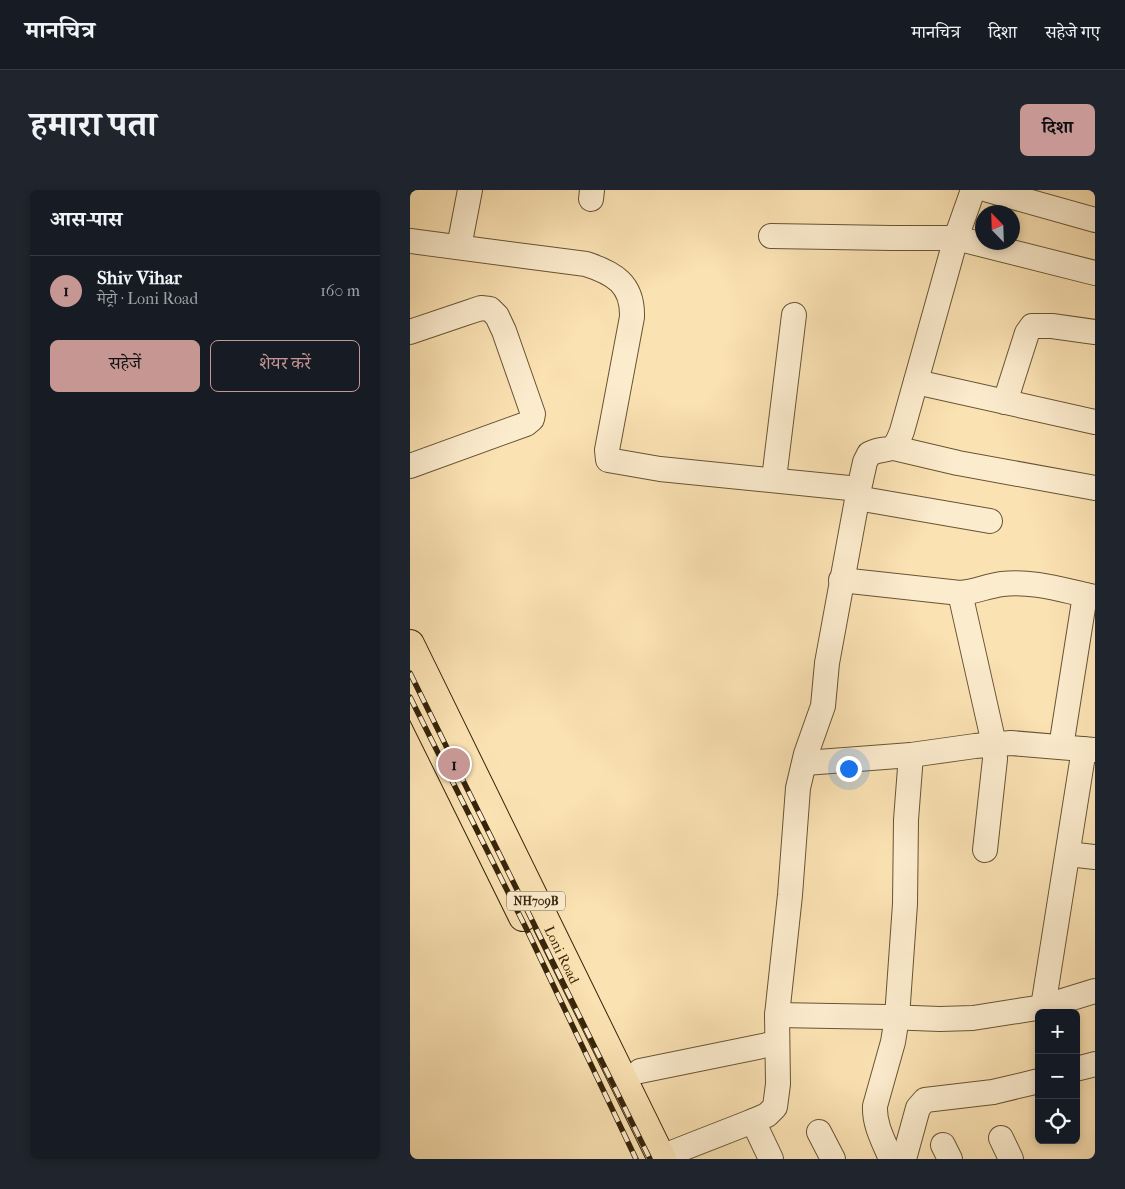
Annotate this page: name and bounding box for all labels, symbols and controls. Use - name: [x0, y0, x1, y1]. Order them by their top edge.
- text: मानचित्र: [25, 16, 95, 44]
- text: मानचित्र: [912, 22, 960, 43]
- text: दिशा: [988, 22, 1017, 43]
- text: सहेजे गए: [1045, 22, 1100, 43]
- text: हमारा पता: [30, 104, 157, 145]
- button: दिशा: [1020, 104, 1095, 156]
- north arrow: [975, 205, 1020, 250]
- text: आस-पास: [50, 207, 122, 231]
- text: Shiv Vihar: [97, 267, 182, 289]
- text: 1: [63, 281, 69, 300]
- text: 160 m: [320, 281, 360, 300]
- text: मेट्रो · Loni Road: [97, 289, 198, 308]
- button: सहेजें: [50, 340, 200, 392]
- button: शेयर करें: [210, 340, 360, 392]
- pin: 1: [438, 745, 470, 783]
- your location: [836, 756, 862, 782]
- road number: NH709B: [507, 891, 565, 910]
- street label: Loni Road: [540, 923, 583, 987]
- map controls: [1035, 1009, 1080, 1144]
- button: +: [1035, 1009, 1080, 1054]
- button: −: [1035, 1054, 1080, 1099]
- button: locate: [1035, 1099, 1080, 1144]

